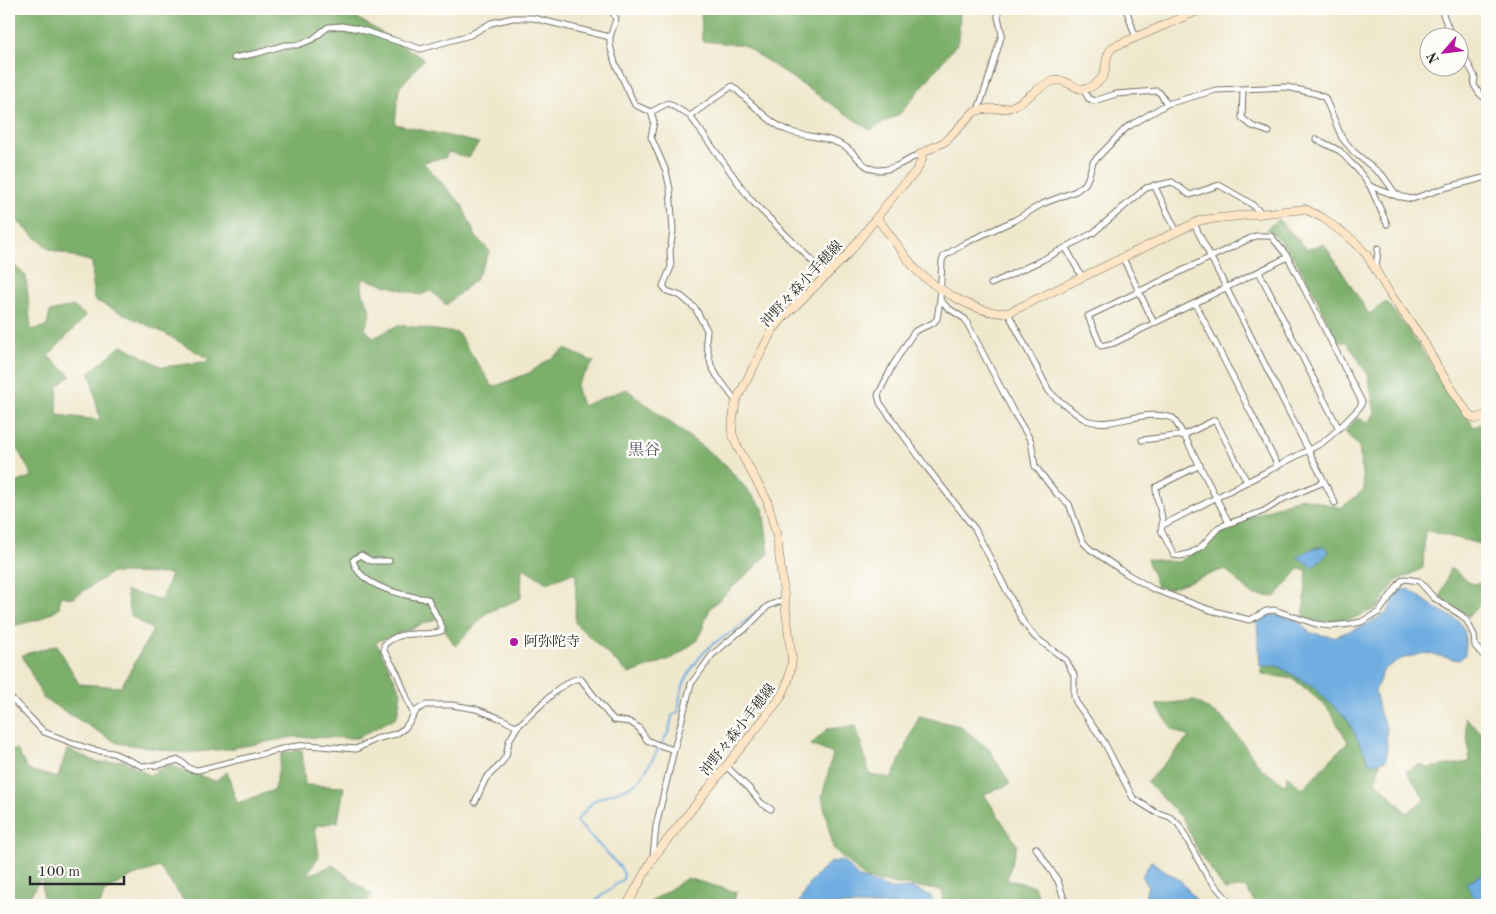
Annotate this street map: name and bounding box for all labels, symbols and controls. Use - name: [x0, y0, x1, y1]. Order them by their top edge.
- north arrow: [1418, 28, 1468, 78]
- text: N: [1425, 49, 1442, 66]
- street label: 沖野々森小手穂線: [758, 238, 845, 330]
- district label: 黒谷: [628, 441, 660, 459]
- place label: 阿弥陀寺: [524, 634, 580, 649]
- marker: 阿弥陀寺: [508, 636, 520, 648]
- street label: 沖野々森小手穂線: [697, 681, 778, 778]
- scale bar: [30, 854, 124, 886]
- text: 100 m: [38, 865, 80, 880]

